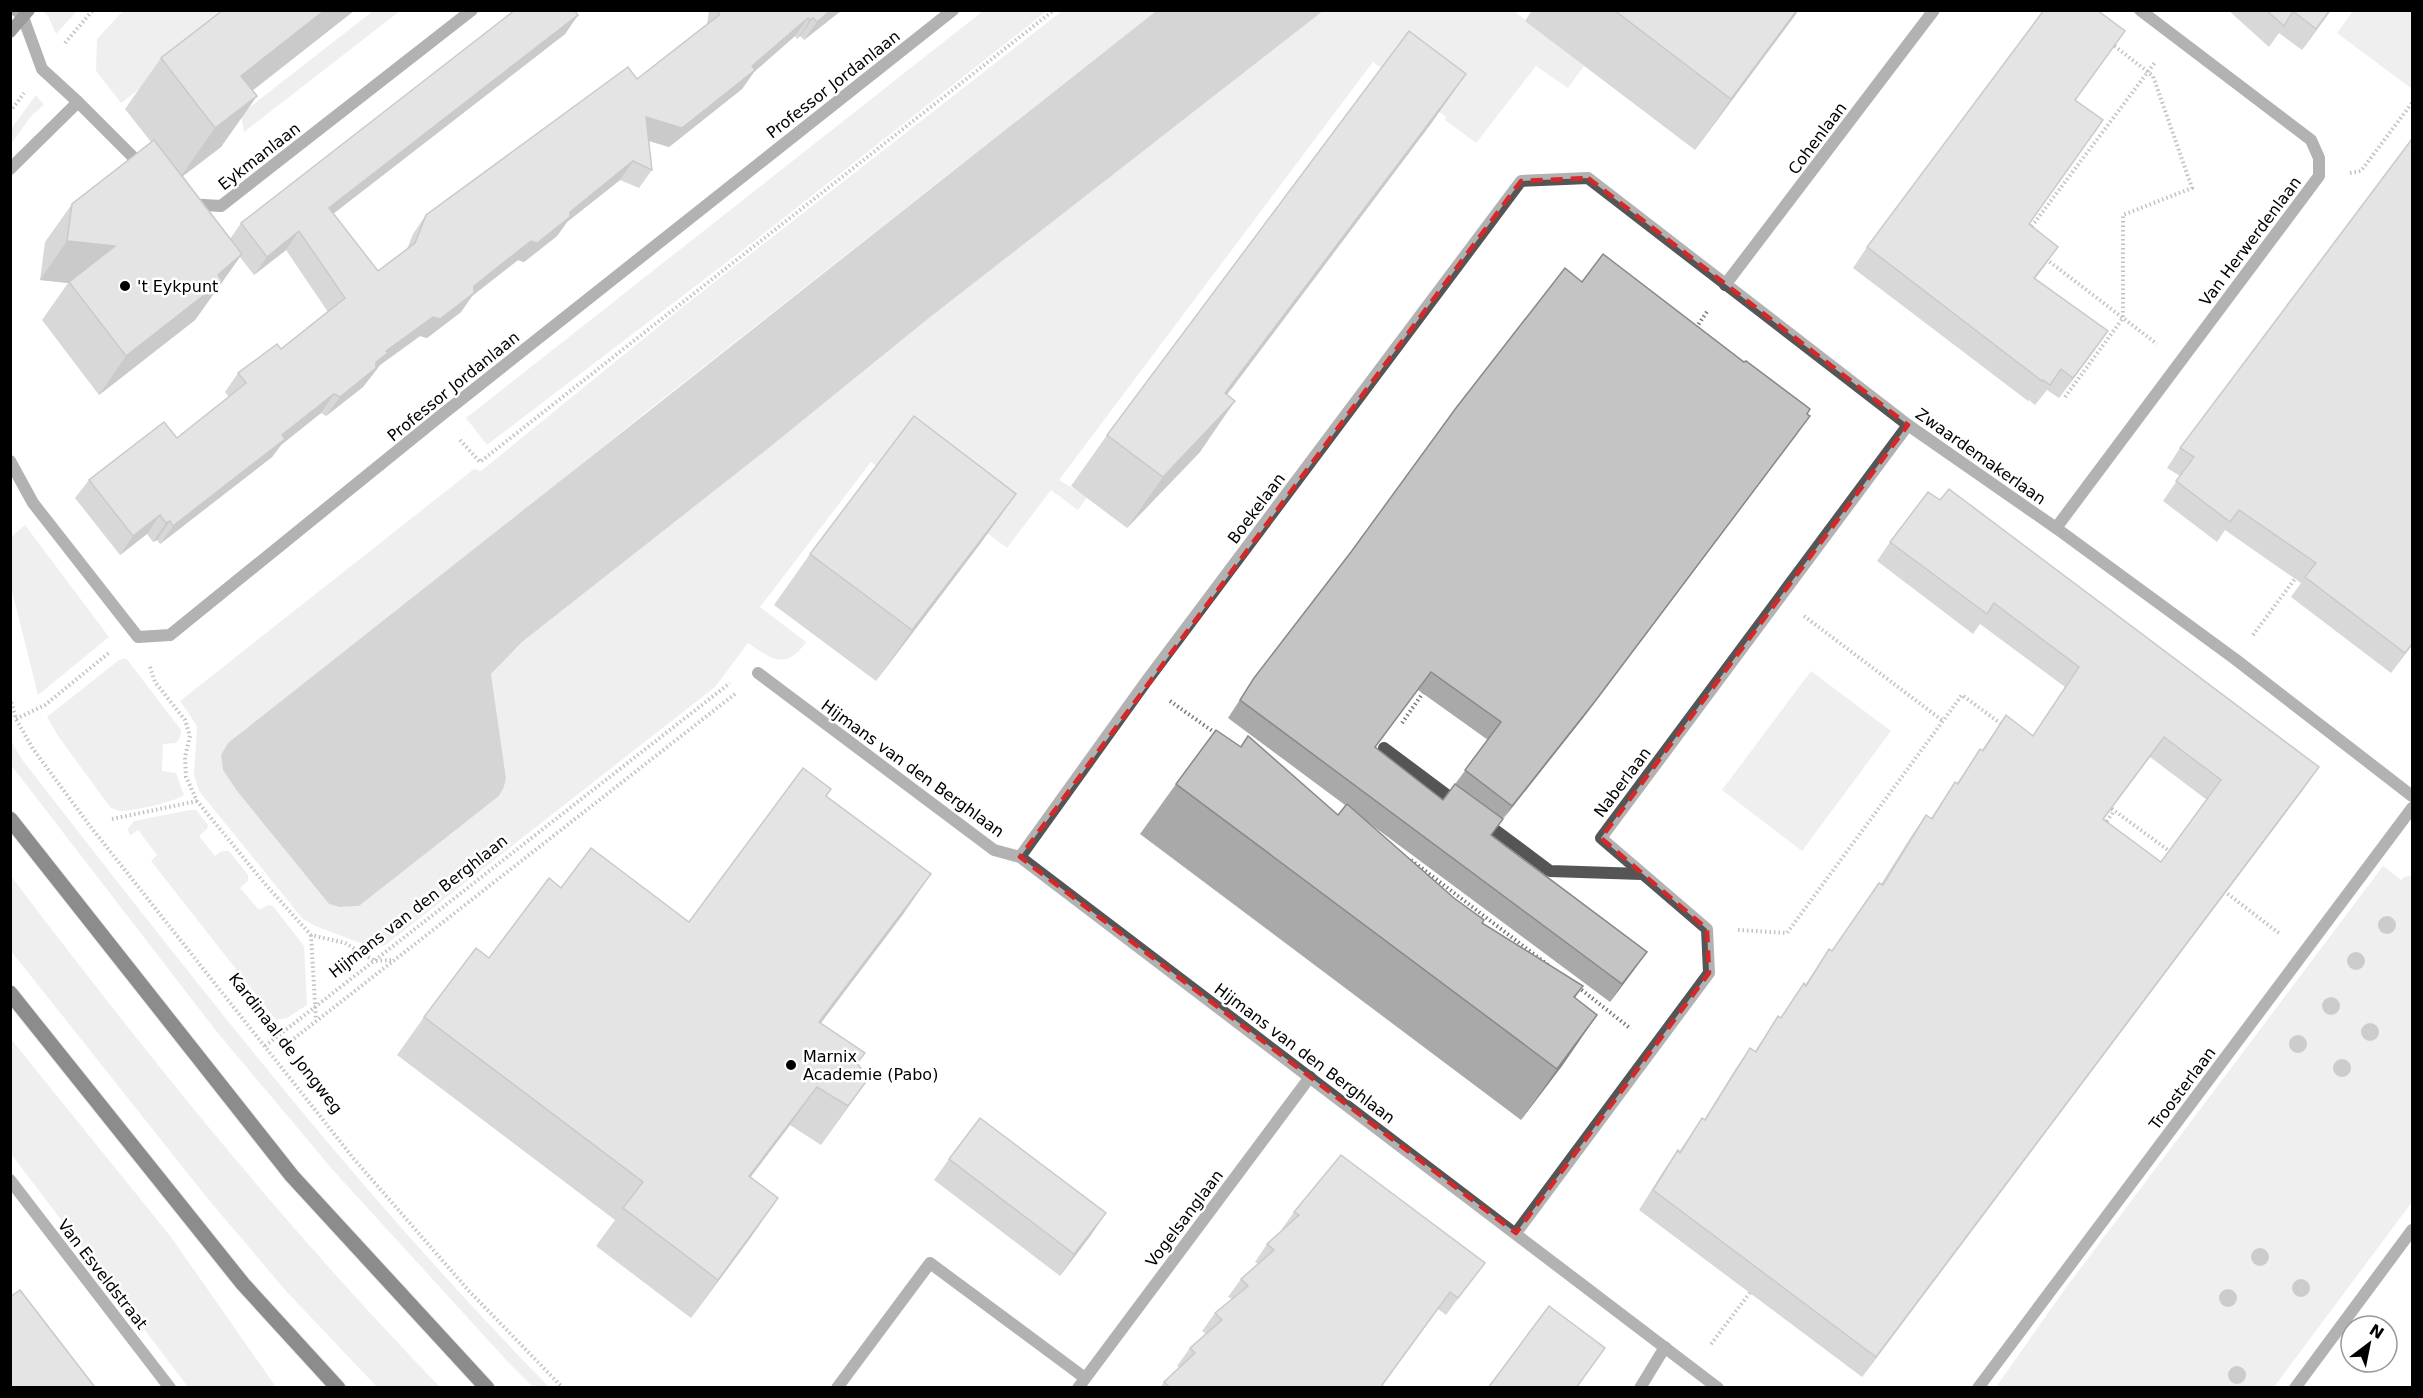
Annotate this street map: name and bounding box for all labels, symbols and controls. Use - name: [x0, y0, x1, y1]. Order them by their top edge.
- street label: Professor Jordanlaan: [763, 26, 904, 142]
- street label: Cohenlaan: [1784, 99, 1851, 178]
- street label: Eykmanlaan: [215, 119, 304, 194]
- street label: Van Herwerdenlaan: [2196, 173, 2305, 310]
- place label: 't Eykpunt: [137, 277, 218, 296]
- marker: 't Eykpunt: [118, 279, 132, 293]
- street label: Professor Jordanlaan: [384, 327, 523, 445]
- street label: Zwaardemakerlaan: [1912, 404, 2050, 509]
- street label: Boekelaan: [1224, 469, 1289, 547]
- street label: Hijmans van den Berghlaan: [818, 696, 1008, 841]
- street label: Naberlaan: [1590, 744, 1655, 821]
- street label: Hijmans van den Berghlaan: [325, 831, 511, 982]
- street label: Kardinaal de Jongweg: [225, 969, 346, 1117]
- street label: Hijmans van den Berghlaan: [1211, 979, 1399, 1128]
- street label: Troosterlaan: [2145, 1043, 2220, 1134]
- place label: Marnix Academie (Pabo): [803, 1047, 938, 1084]
- marker: Marnix Academie (Pabo): [784, 1058, 798, 1072]
- street label: Vogelsanglaan: [1142, 1166, 1227, 1271]
- street label: Van Esveldstraat: [54, 1216, 151, 1333]
- north arrow: [2339, 1314, 2399, 1374]
- text: N: [2366, 1320, 2387, 1343]

